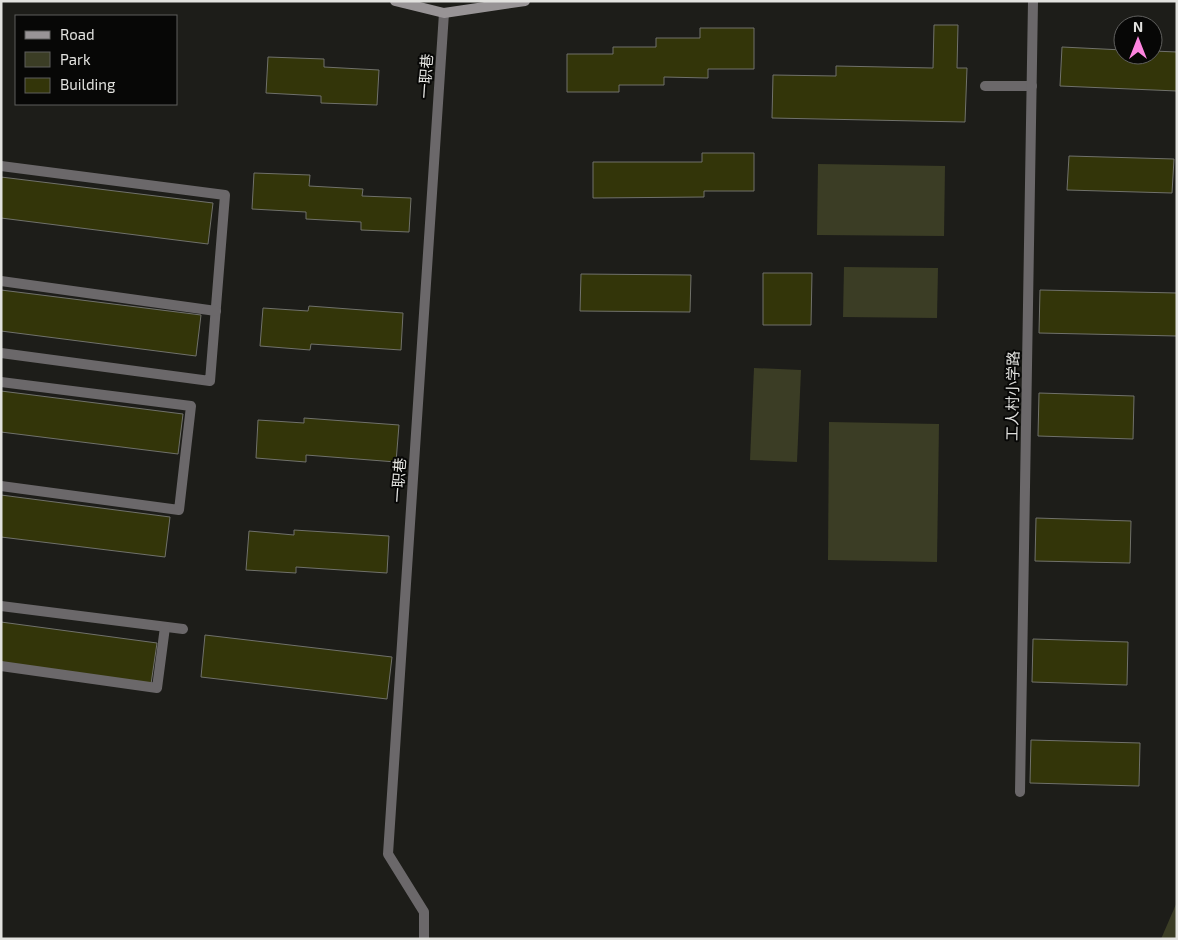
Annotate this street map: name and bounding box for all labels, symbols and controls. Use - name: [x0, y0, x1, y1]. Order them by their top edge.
- legend: [15, 15, 178, 105]
- north arrow: [1113, 15, 1163, 65]
- text: N: [1133, 18, 1143, 35]
- text: Road: [60, 25, 95, 43]
- text: Park: [60, 50, 91, 68]
- street label: 一职巷: [414, 53, 436, 99]
- text: Building: [60, 75, 116, 93]
- street label: 工人村小学路: [1002, 351, 1022, 441]
- street label: 一职巷: [387, 457, 409, 503]

